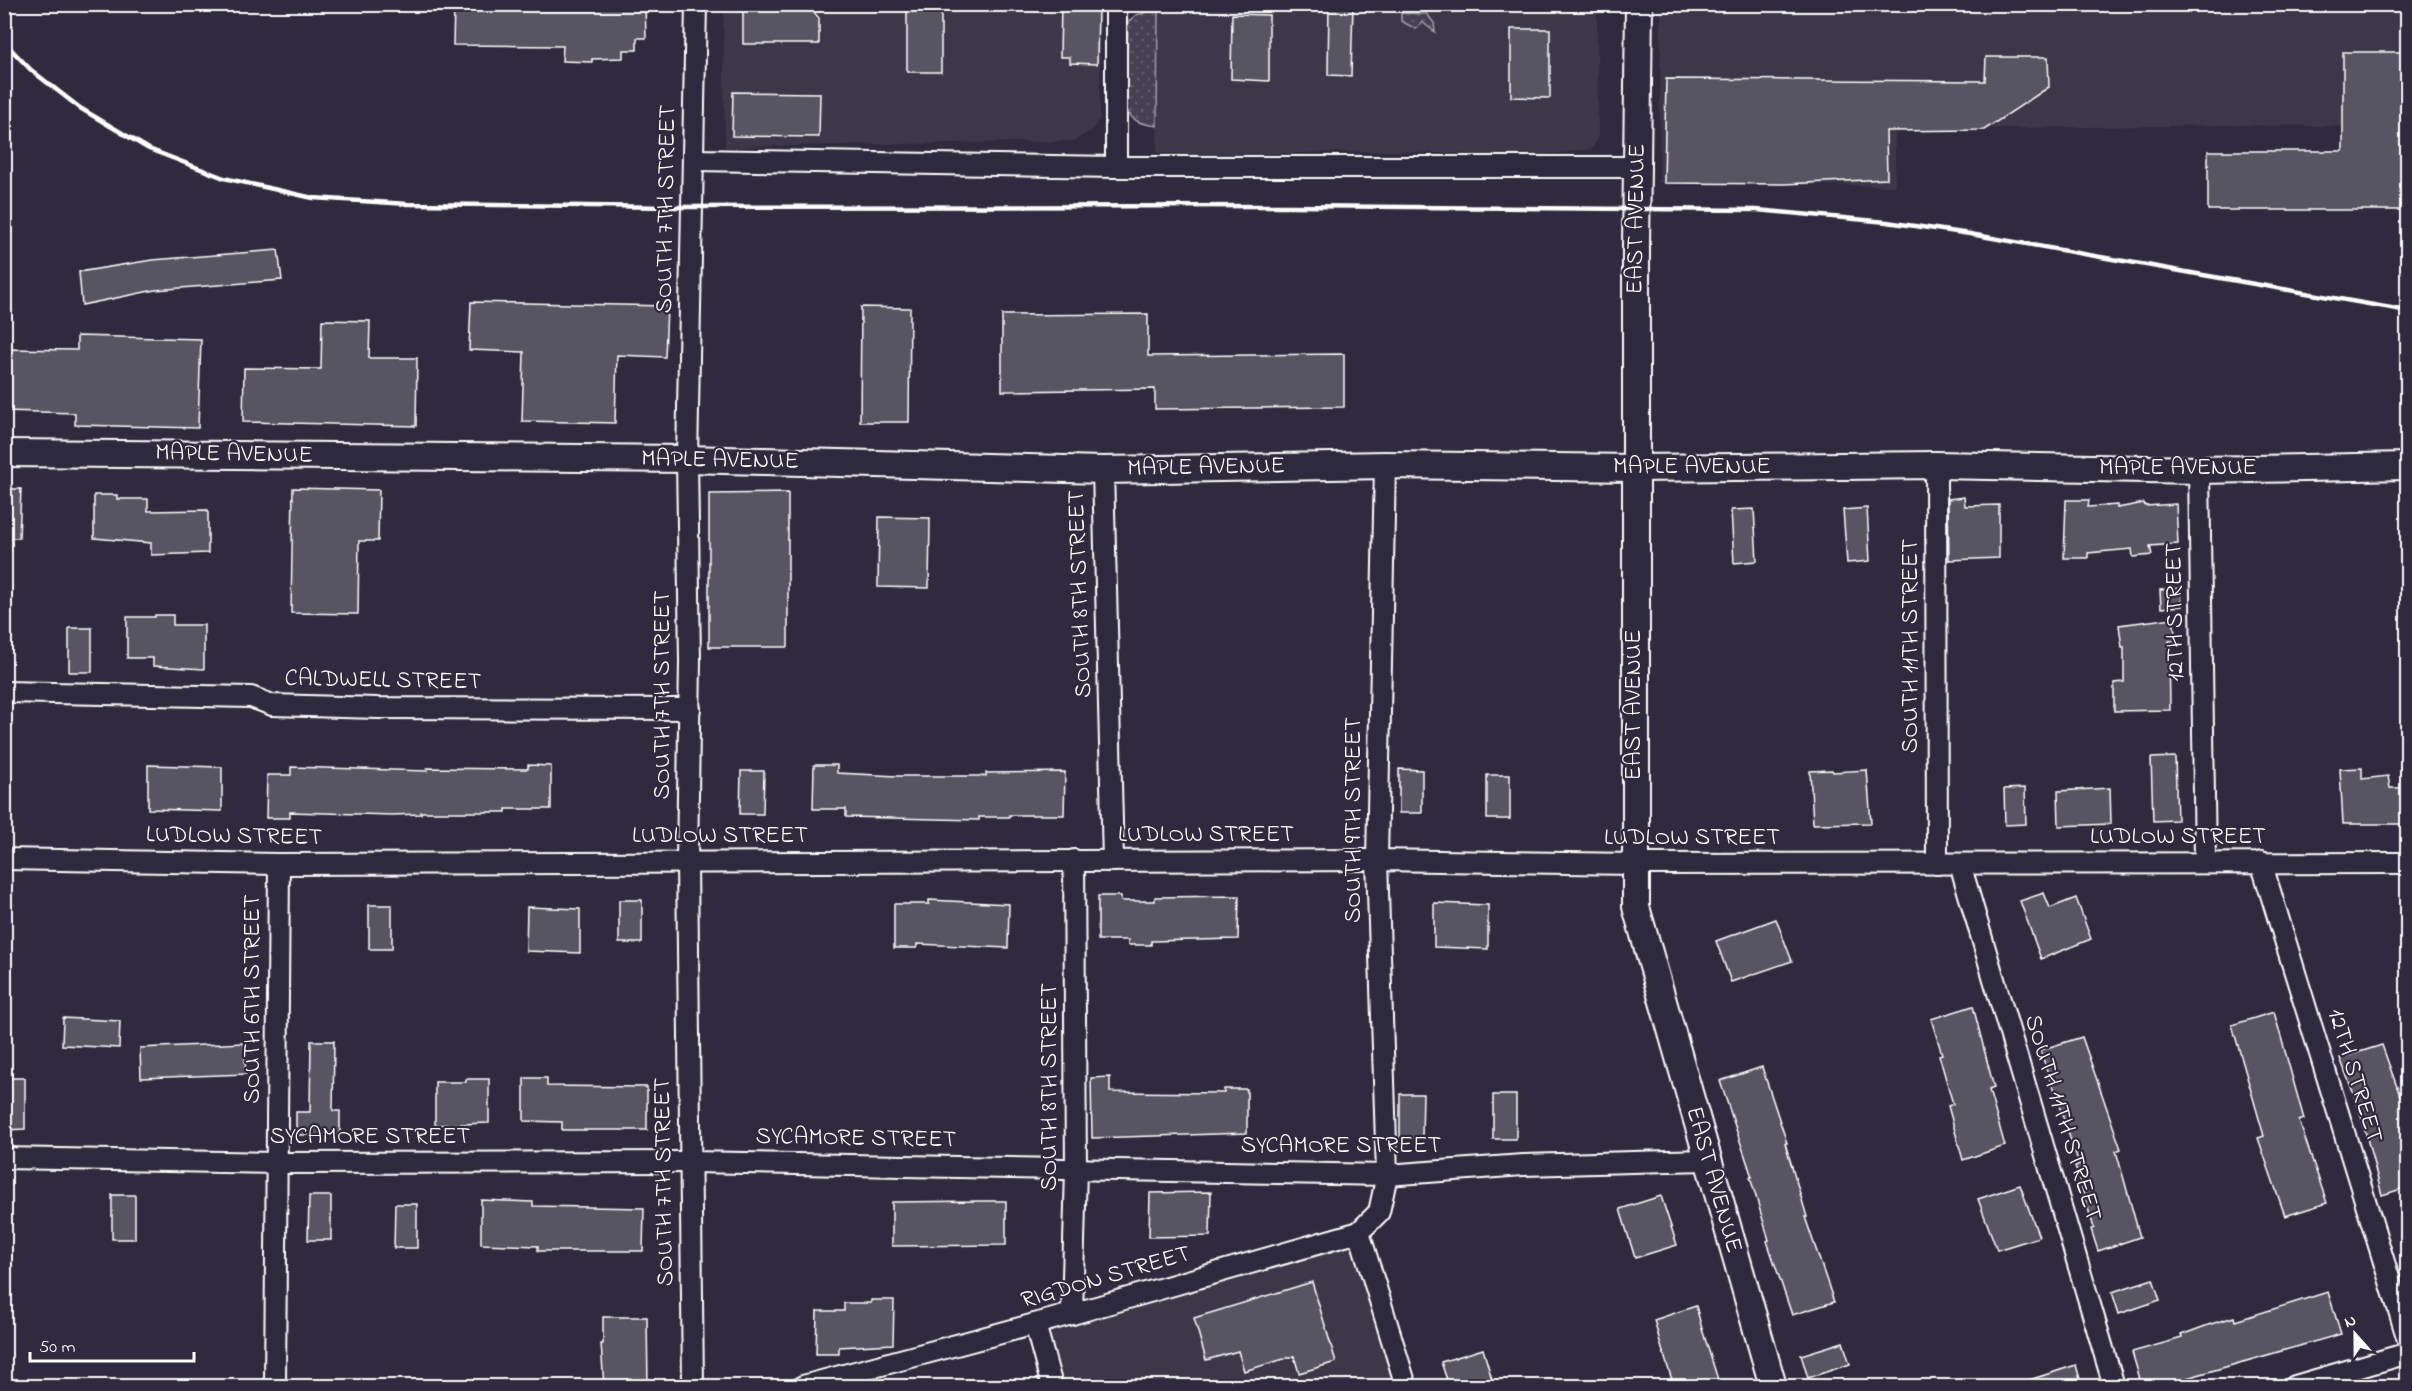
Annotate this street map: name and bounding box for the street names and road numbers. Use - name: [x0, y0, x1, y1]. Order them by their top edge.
- street label: SOUTH 7TH STREET: [648, 104, 686, 314]
- street label: EAST AVENUE: [1618, 143, 1656, 295]
- street label: MAPLE AVENUE: [155, 436, 313, 474]
- street label: MAPLE AVENUE: [641, 442, 799, 480]
- street label: MAPLE AVENUE: [1127, 449, 1285, 487]
- street label: MAPLE AVENUE: [1613, 450, 1771, 485]
- street label: MAPLE AVENUE: [2099, 451, 2257, 486]
- street label: SOUTH 8TH STREET: [1060, 489, 1102, 699]
- street label: SOUTH 11TH STREET: [1894, 539, 1929, 753]
- street label: 12TH STREET: [2157, 542, 2195, 682]
- street label: SOUTH 7TH STREET: [646, 590, 681, 799]
- street label: EAST AVENUE: [1617, 629, 1652, 781]
- street label: CALDWELL STREET: [284, 662, 482, 700]
- street label: SOUTH 9TH STREET: [1337, 717, 1372, 923]
- street label: LUDLOW STREET: [146, 818, 323, 856]
- street label: LUDLOW STREET: [1118, 818, 1294, 853]
- street label: LUDLOW STREET: [632, 819, 808, 854]
- street label: LUDLOW STREET: [2090, 820, 2266, 855]
- street label: LUDLOW STREET: [1604, 821, 1780, 856]
- street label: SOUTH 6TH STREET: [236, 894, 271, 1104]
- street label: SOUTH 8TH STREET: [1033, 983, 1068, 1191]
- street label: 12TH STREET: [2317, 1005, 2391, 1148]
- street label: SOUTH 11TH STREET: [2014, 1010, 2110, 1226]
- street label: SOUTH 7TH STREET: [646, 1077, 684, 1287]
- street label: EAST AVENUE: [1675, 1103, 1751, 1257]
- street label: SYCAMORE STREET: [270, 1120, 471, 1155]
- street label: SYCAMORE STREET: [755, 1120, 957, 1158]
- street label: SYCAMORE STREET: [1241, 1129, 1442, 1164]
- street label: RIGDON STREET: [1017, 1237, 1195, 1319]

